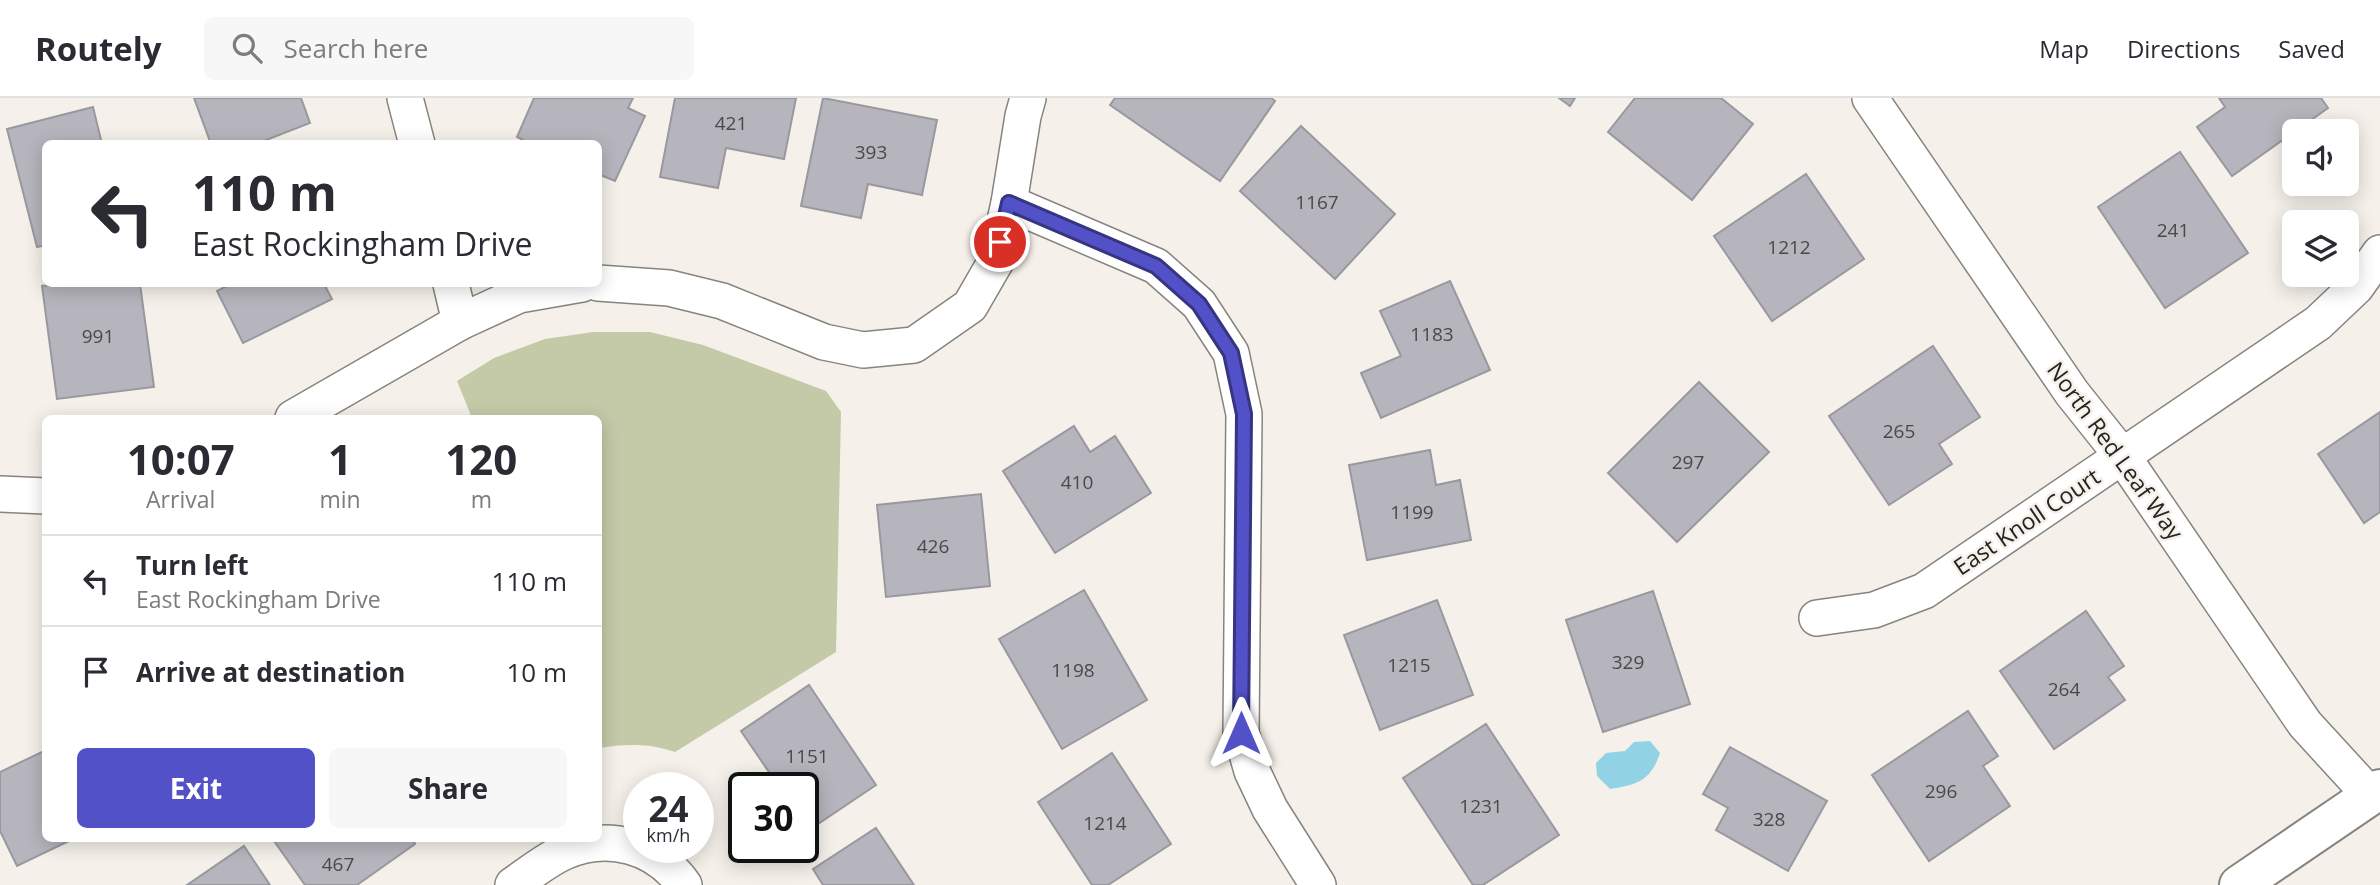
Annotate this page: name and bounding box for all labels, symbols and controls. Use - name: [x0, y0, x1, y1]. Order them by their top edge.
- search box: [204, 17, 694, 80]
- text: Routely: [35, 26, 162, 71]
- icon: search: [228, 29, 266, 67]
- text: Search here: [284, 30, 428, 66]
- text: Map: [2039, 32, 2089, 65]
- text: Directions: [2127, 32, 2240, 65]
- text: Saved: [2278, 32, 2345, 65]
- house number: 421: [715, 110, 747, 136]
- map controls: [2282, 119, 2359, 287]
- button: sound: [2282, 119, 2359, 196]
- house number: 393: [855, 139, 887, 165]
- text: 110 m: [192, 159, 337, 225]
- icon: left: [77, 168, 168, 259]
- house number: 1167: [1295, 189, 1339, 215]
- button: layers: [2282, 210, 2359, 287]
- pin: [970, 212, 1030, 272]
- house number: 241: [2157, 217, 2189, 243]
- text: East Rockingham Drive: [192, 222, 532, 265]
- icon: arrive: [981, 223, 1019, 261]
- house number: 1212: [1767, 234, 1811, 260]
- house number: 1183: [1410, 321, 1454, 347]
- house number: 991: [82, 323, 114, 349]
- street label: North Red Leaf Way: [2040, 355, 2192, 546]
- house number: 265: [1883, 418, 1915, 444]
- text: 10:07: [127, 430, 235, 487]
- text: 1: [328, 430, 352, 487]
- text: 120: [445, 430, 517, 487]
- house number: 297: [1672, 449, 1704, 475]
- street label: East Knoll Court: [1947, 460, 2106, 582]
- house number: 410: [1061, 469, 1093, 495]
- text: Arrival: [146, 483, 215, 515]
- text: min: [319, 483, 361, 515]
- text: m: [471, 483, 492, 515]
- house number: 1199: [1390, 499, 1434, 525]
- house number: 426: [917, 533, 949, 559]
- text: Turn left: [136, 547, 248, 583]
- icon: left: [77, 562, 115, 600]
- text: 110 m: [492, 563, 567, 599]
- text: East Rockingham Drive: [136, 583, 381, 615]
- house number: 329: [1612, 649, 1644, 675]
- house number: 1215: [1387, 652, 1431, 678]
- icon: arrive: [77, 653, 115, 691]
- text: Arrive at destination: [136, 654, 405, 690]
- text: 10 m: [506, 654, 567, 690]
- house number: 1198: [1051, 657, 1095, 683]
- house number: 264: [2048, 676, 2080, 702]
- position arrow: [1204, 696, 1278, 770]
- house number: 1151: [785, 743, 829, 769]
- button: Exit: [77, 748, 315, 828]
- button: Share: [329, 748, 567, 828]
- speed limit sign: 30: [728, 772, 819, 863]
- house number: 296: [1925, 778, 1957, 804]
- text: 24: [648, 785, 689, 832]
- house number: 1231: [1459, 793, 1503, 819]
- house number: 328: [1753, 806, 1785, 832]
- house number: 1214: [1083, 810, 1127, 836]
- text: km/h: [647, 823, 690, 847]
- house number: 467: [322, 851, 354, 877]

